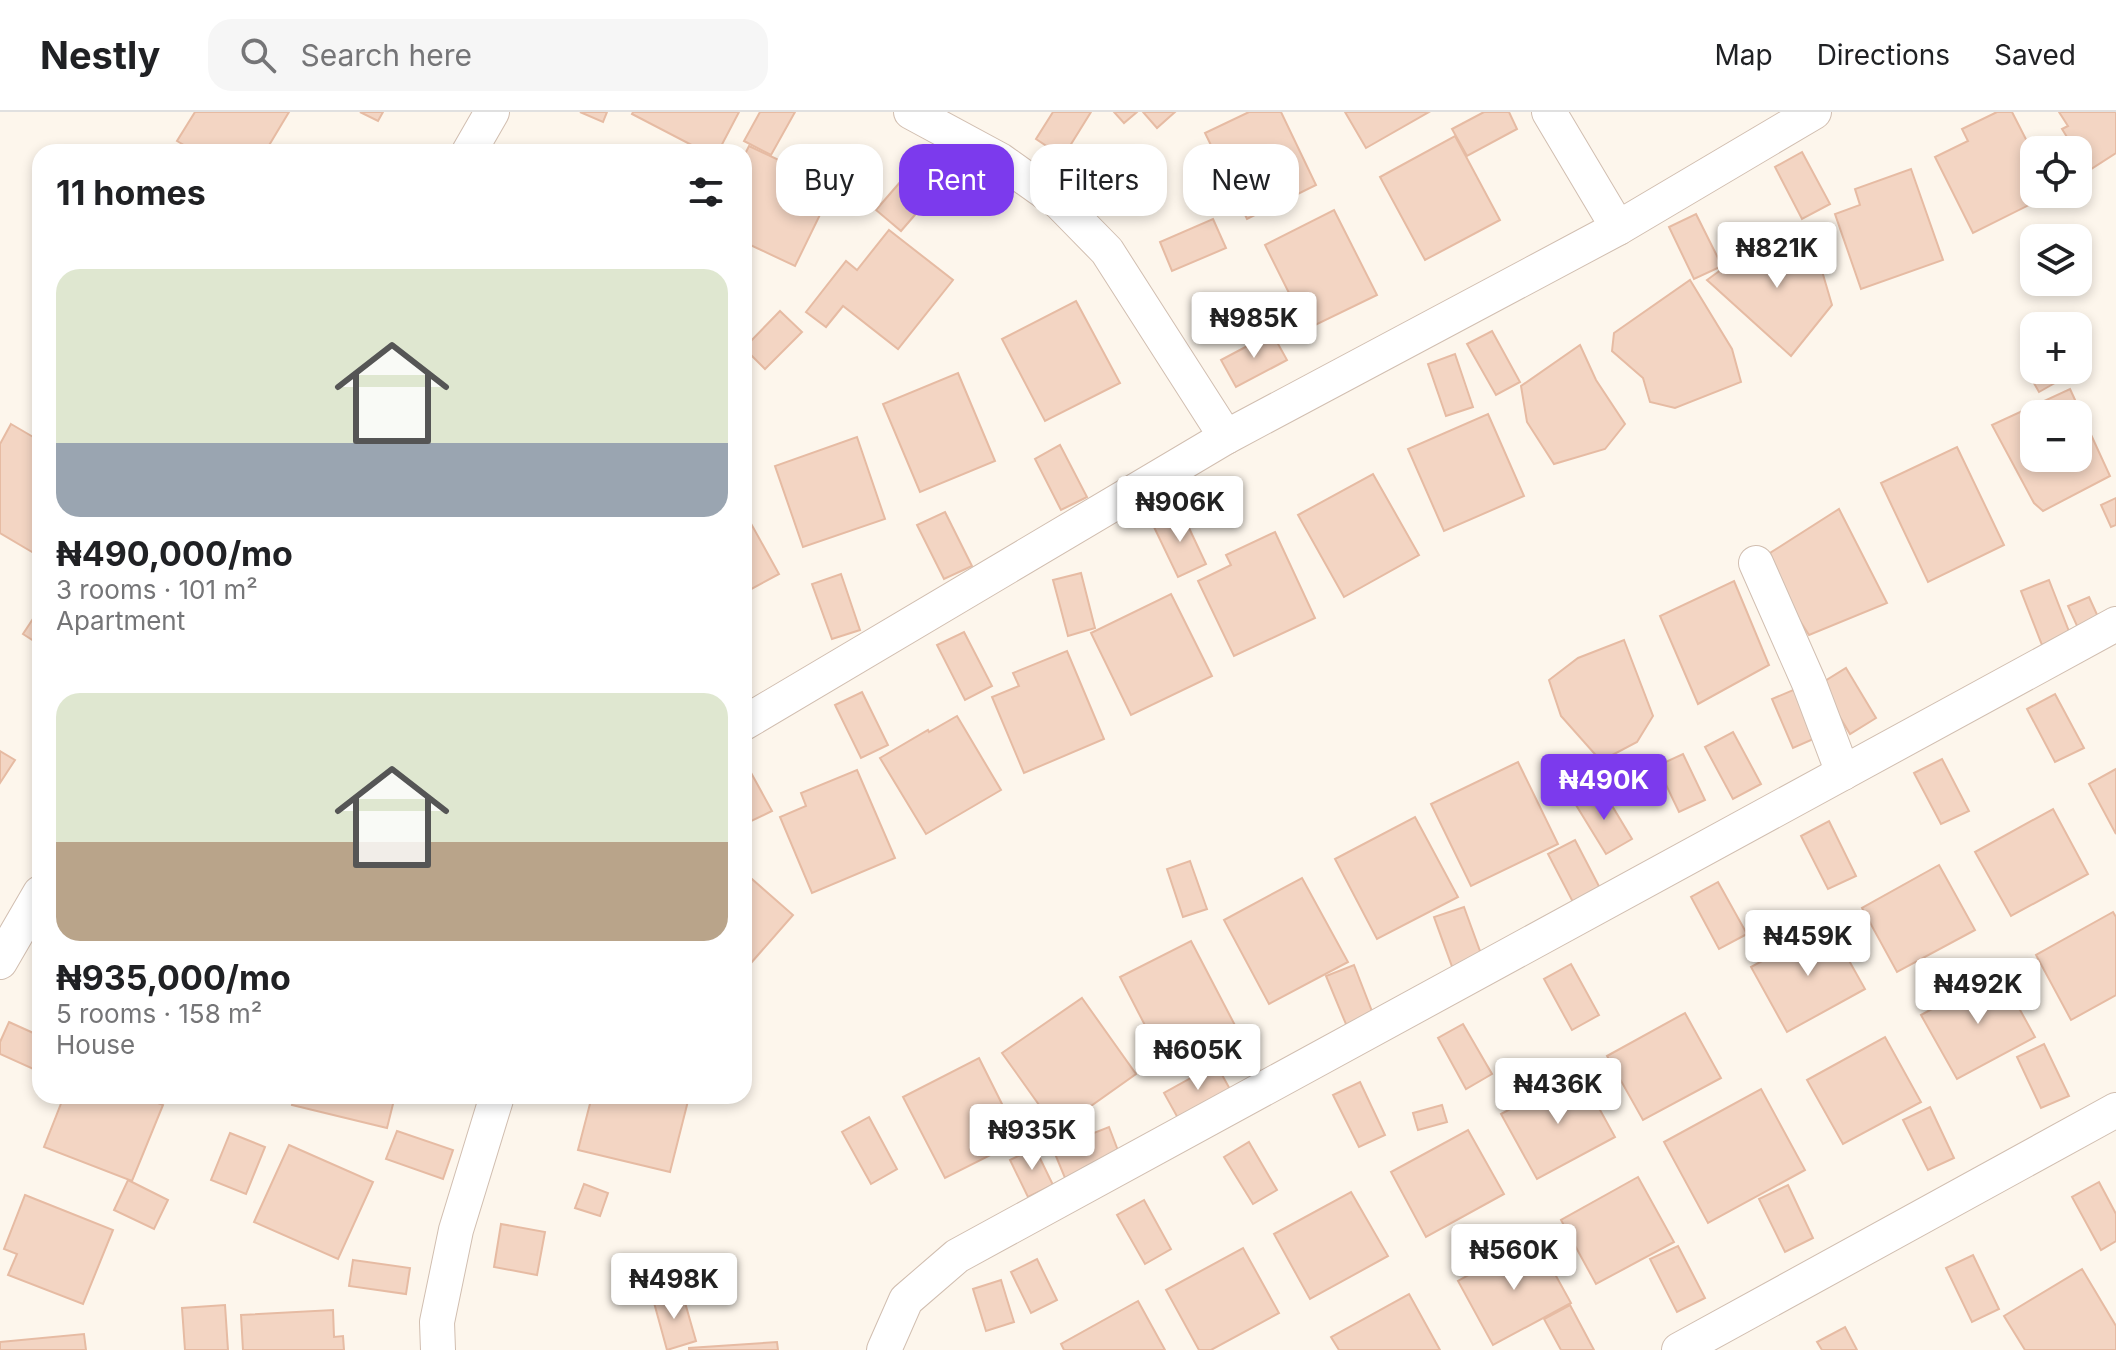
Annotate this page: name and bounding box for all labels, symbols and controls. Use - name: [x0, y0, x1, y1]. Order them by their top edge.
- search box: [208, 19, 768, 91]
- text: Nestly: [40, 32, 160, 78]
- icon: search: [236, 33, 280, 77]
- text: Search here: [300, 37, 472, 73]
- text: Map: [1714, 38, 1773, 72]
- text: Directions: [1817, 38, 1950, 72]
- text: Saved: [1994, 38, 2076, 72]
- map controls: [2020, 136, 2092, 472]
- button: locate: [2020, 136, 2092, 208]
- chip: Buy: [776, 144, 883, 216]
- chip: Rent: [899, 144, 1014, 216]
- chip: Filters: [1030, 144, 1167, 216]
- chip: New: [1183, 144, 1299, 216]
- icon: filters: [684, 170, 728, 214]
- text: 11 homes: [56, 172, 206, 213]
- pin: ₦821K: [1721, 222, 1833, 290]
- button: layers: [2020, 224, 2092, 296]
- text: ₦821K: [1736, 232, 1818, 263]
- pin: ₦985K: [1198, 292, 1310, 360]
- text: ₦985K: [1210, 302, 1298, 333]
- button: +: [2020, 312, 2092, 384]
- icon: home: [320, 321, 464, 465]
- button: −: [2020, 400, 2092, 472]
- pin: ₦906K: [1124, 476, 1236, 544]
- text: ₦906K: [1135, 486, 1225, 517]
- text: ₦490,000/mo: [56, 533, 293, 574]
- text: 3 rooms · 101 m²: [56, 574, 258, 605]
- text: Apartment: [56, 605, 185, 636]
- icon: home: [320, 745, 464, 889]
- pin: ₦490K: [1548, 754, 1660, 822]
- text: ₦490K: [1559, 764, 1649, 795]
- pin: ₦459K: [1752, 910, 1864, 978]
- text: ₦459K: [1763, 920, 1853, 951]
- text: ₦935,000/mo: [56, 957, 291, 998]
- pin: ₦492K: [1922, 958, 2034, 1026]
- text: ₦492K: [1933, 968, 2023, 999]
- text: 5 rooms · 158 m²: [56, 998, 262, 1029]
- pin: ₦605K: [1142, 1024, 1254, 1092]
- text: House: [56, 1029, 135, 1060]
- text: ₦605K: [1153, 1034, 1243, 1065]
- pin: ₦436K: [1502, 1058, 1614, 1126]
- text: ₦436K: [1513, 1068, 1603, 1099]
- pin: ₦935K: [976, 1104, 1088, 1172]
- text: ₦935K: [988, 1114, 1076, 1145]
- pin: ₦560K: [1458, 1224, 1570, 1292]
- text: ₦560K: [1469, 1234, 1559, 1265]
- pin: ₦498K: [618, 1253, 730, 1321]
- text: ₦498K: [629, 1263, 719, 1294]

